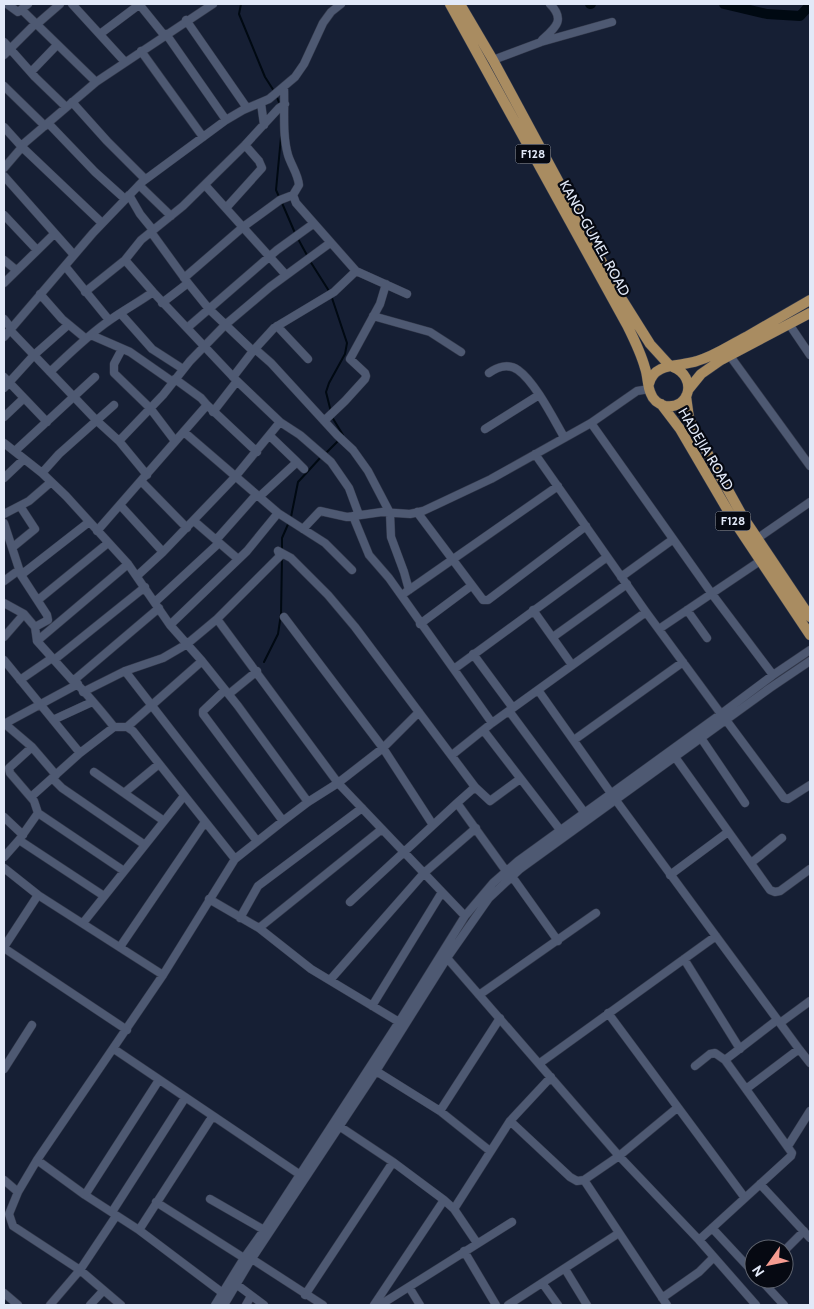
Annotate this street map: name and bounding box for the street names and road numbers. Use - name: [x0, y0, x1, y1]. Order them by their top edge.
- road number: F128: [516, 144, 550, 164]
- street label: KANO-GUMEL ROAD: [556, 177, 634, 299]
- street label: HADEJIA ROAD: [674, 404, 738, 494]
- road number: F128: [716, 512, 750, 530]

